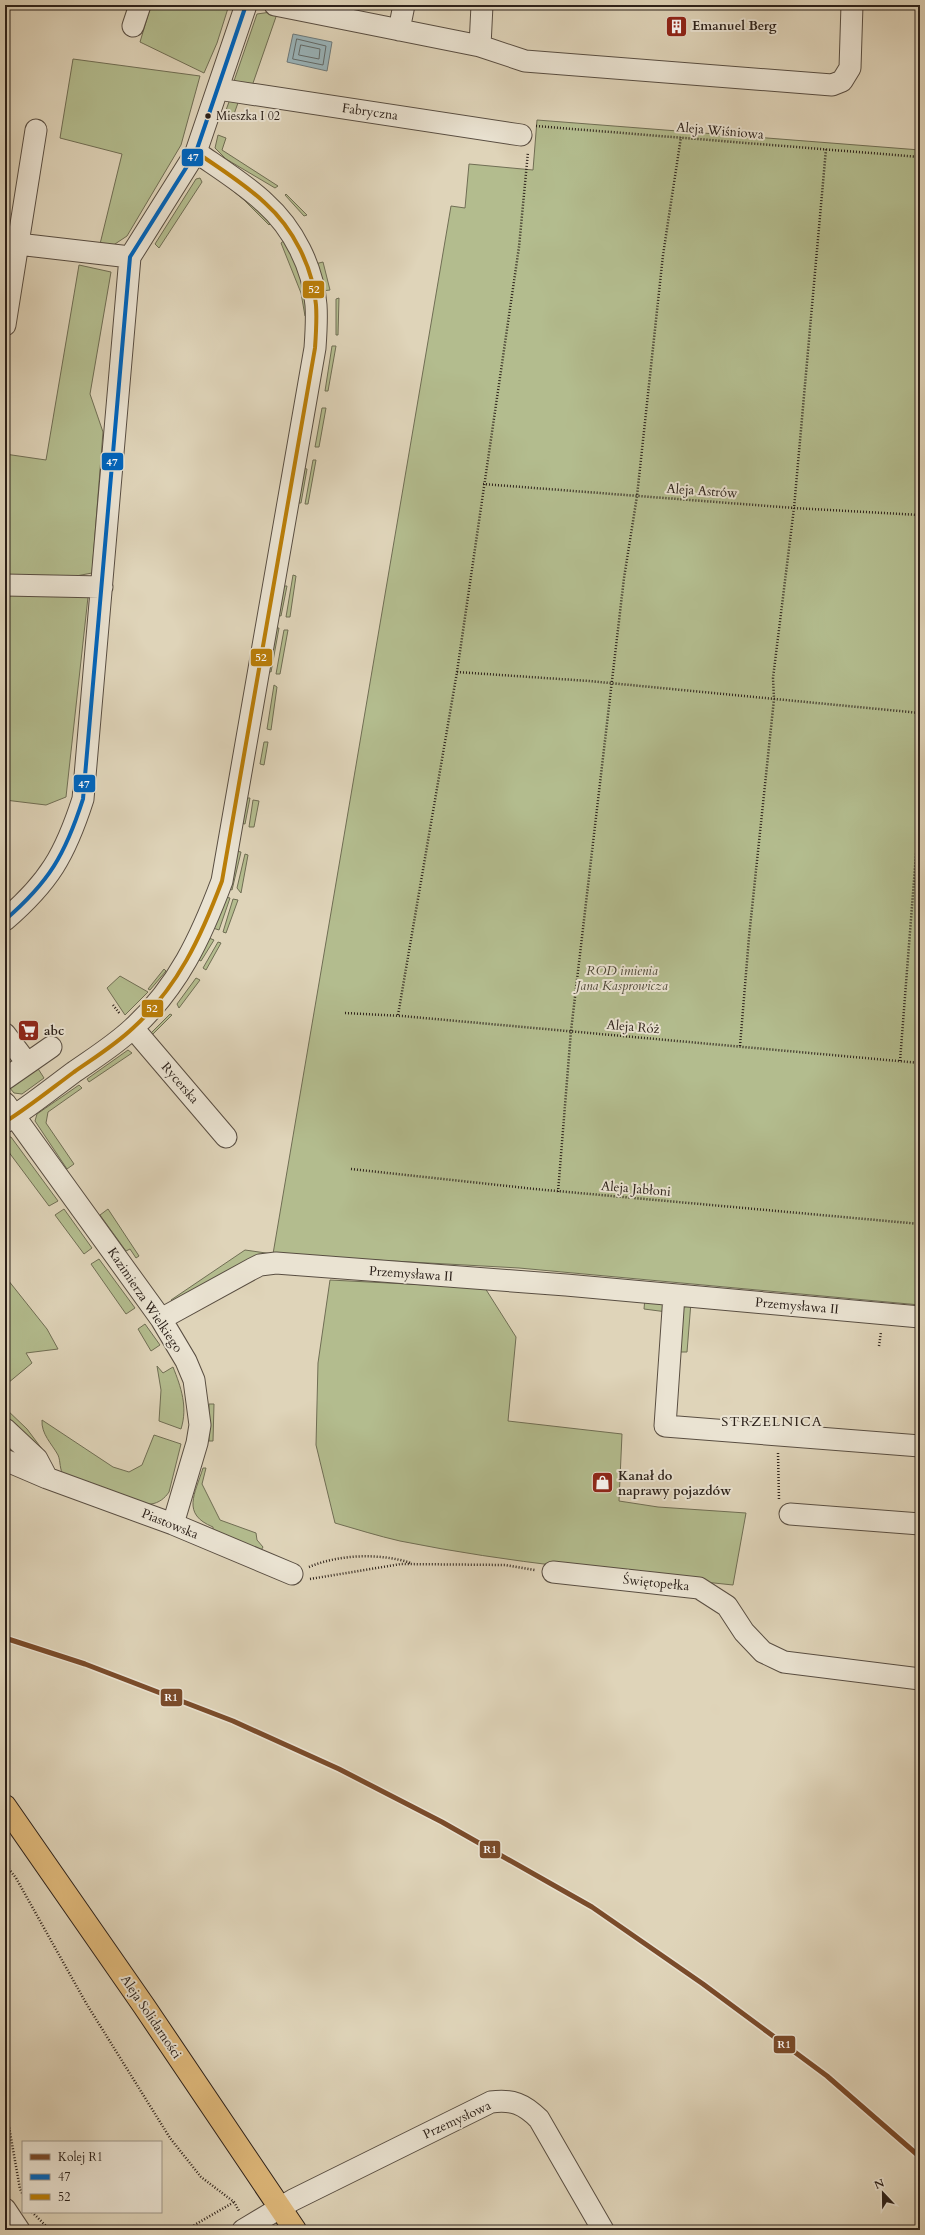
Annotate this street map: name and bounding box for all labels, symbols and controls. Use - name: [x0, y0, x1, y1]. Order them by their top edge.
- building icon: Emanuel Berg: [664, 13, 690, 39]
- place label: Emanuel Berg: [692, 17, 777, 35]
- street label: Fabryczna: [341, 99, 400, 125]
- place label: Mieszka I 02: [216, 108, 280, 124]
- marker: Mieszka I 02: [203, 111, 213, 121]
- street label: Aleja Wiśniowa: [676, 118, 765, 144]
- line badge: 47: [181, 148, 204, 167]
- text: 47: [187, 150, 199, 165]
- line badge: 52: [302, 280, 325, 299]
- text: 52: [308, 282, 320, 297]
- line badge: 47: [101, 452, 124, 471]
- text: 47: [106, 455, 118, 470]
- street label: Aleja Astrów: [666, 480, 739, 502]
- line badge: 52: [250, 648, 273, 667]
- text: 52: [255, 650, 267, 665]
- line badge: 47: [73, 774, 96, 793]
- text: 47: [78, 777, 90, 792]
- park label: ROD imienia Jana Kasprowicza: [573, 962, 668, 995]
- line badge: 52: [141, 999, 164, 1018]
- text: 52: [146, 1001, 158, 1016]
- street label: Aleja Róż: [606, 1016, 660, 1038]
- supermarket icon: abc: [16, 1018, 42, 1044]
- place label: abc: [44, 1022, 64, 1040]
- street label: Rycerska: [157, 1058, 203, 1108]
- street label: Aleja Jabłoni: [600, 1177, 672, 1201]
- street label: Kazimierza Wielkiego: [103, 1244, 187, 1356]
- street label: Przemysława II: [368, 1262, 454, 1286]
- street label: Przemysława II: [754, 1293, 840, 1319]
- district label: STRZELNICA: [721, 1412, 823, 1431]
- place label: Kanał do naprawy pojazdów: [618, 1467, 731, 1500]
- shop icon: Kanał do naprawy pojazdów: [590, 1470, 616, 1496]
- street label: Piastowska: [139, 1504, 201, 1544]
- street label: Świętopełka: [622, 1571, 690, 1595]
- line badge: R1: [160, 1688, 183, 1707]
- text: R1: [164, 1690, 178, 1705]
- line badge: R1: [479, 1840, 501, 1859]
- text: R1: [483, 1842, 497, 1857]
- street label: Aleja Solidarności: [116, 1972, 186, 2063]
- line badge: R1: [773, 2035, 796, 2054]
- text: R1: [777, 2037, 791, 2052]
- street label: Przemysłowa: [420, 2096, 494, 2144]
- legend: [22, 2141, 162, 2213]
- text: Kolej R1: [58, 2149, 103, 2165]
- text: 47: [58, 2169, 70, 2185]
- north arrow: [863, 2173, 903, 2213]
- text: N: [872, 2175, 887, 2193]
- text: 52: [58, 2189, 70, 2205]

